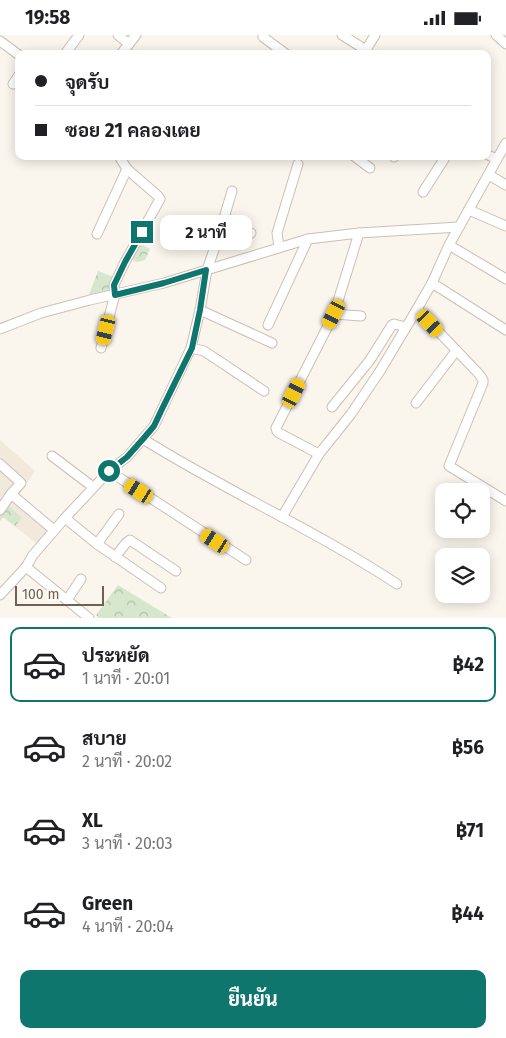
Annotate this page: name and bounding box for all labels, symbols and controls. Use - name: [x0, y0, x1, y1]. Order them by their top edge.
- text: 19:58: [25, 6, 70, 29]
- text: จุดรับ: [65, 71, 109, 94]
- text: ซอย 21 คลองเตย: [65, 119, 201, 142]
- callout: 2 นาที: [160, 215, 252, 249]
- route end: [131, 221, 153, 243]
- text: 2 นาที: [185, 223, 227, 242]
- car: [320, 297, 347, 331]
- car: [414, 307, 445, 339]
- car: [95, 314, 116, 346]
- car: [280, 376, 307, 410]
- route start: [98, 460, 120, 482]
- car: [122, 477, 155, 505]
- map controls: [435, 483, 490, 603]
- button: locate: [435, 483, 490, 538]
- car: [198, 527, 231, 555]
- button: layers: [435, 548, 490, 603]
- scale bar: [15, 583, 104, 606]
- text: 100 m: [22, 586, 59, 603]
- icon: car: [22, 642, 67, 687]
- text: ประหยัด: [82, 644, 150, 667]
- text: ฿42: [453, 653, 484, 676]
- text: 1 นาที · 20:01: [82, 669, 170, 688]
- icon: car: [22, 725, 67, 770]
- text: สบาย: [82, 727, 127, 750]
- text: ฿56: [452, 736, 484, 759]
- text: 2 นาที · 20:02: [82, 752, 172, 771]
- icon: car: [22, 808, 67, 853]
- text: XL: [82, 809, 103, 832]
- text: ฿71: [456, 819, 484, 842]
- text: 3 นาที · 20:03: [82, 834, 172, 853]
- icon: car: [22, 891, 67, 936]
- text: Green: [82, 892, 133, 915]
- text: ฿44: [451, 902, 484, 925]
- text: 4 นาที · 20:04: [82, 917, 174, 936]
- button: ยืนยัน: [20, 970, 486, 1028]

